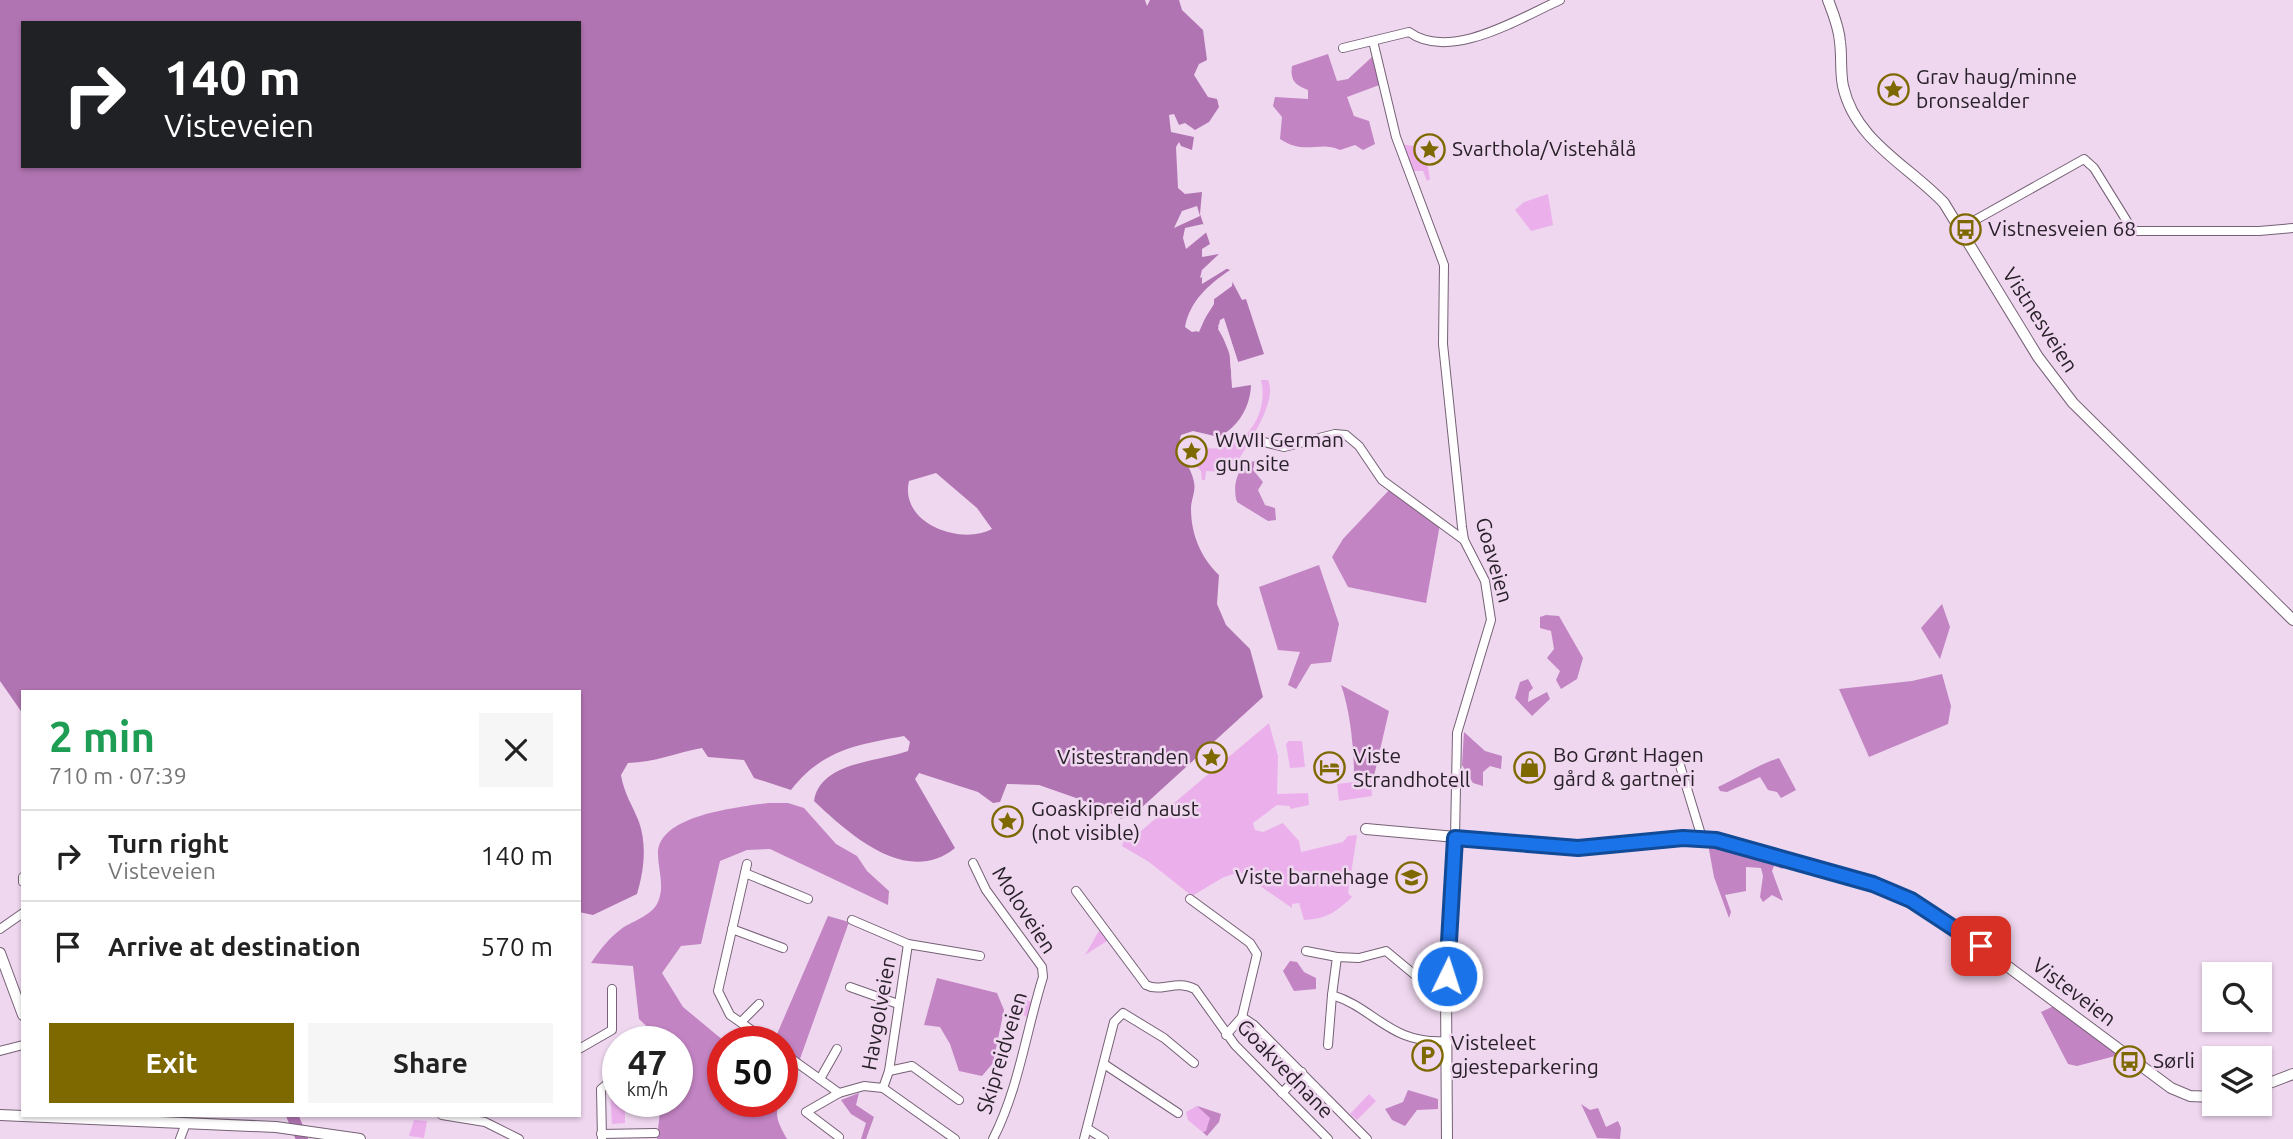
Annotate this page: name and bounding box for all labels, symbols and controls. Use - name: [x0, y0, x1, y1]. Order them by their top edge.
- icon: right: [49, 49, 140, 140]
- text: 140 m: [164, 49, 301, 104]
- place label: Grav haug/minne bronsealder: [1916, 64, 2077, 112]
- place icon: Grav haug/minne bronsealder: [1876, 72, 1910, 106]
- text: Visteveien: [164, 107, 314, 143]
- place icon: Svarthola/Vistehålå: [1412, 132, 1446, 166]
- place label: Svarthola/Vistehålå: [1452, 136, 1636, 160]
- bus stop icon: Vistnesveien 68: [1948, 212, 1982, 246]
- place label: Vistnesveien 68: [1988, 216, 2136, 240]
- street label: Vistnesveien: [1998, 263, 2083, 376]
- place label: WWII German gun site: [1215, 427, 1344, 475]
- place icon: WWII German gun site: [1175, 435, 1209, 469]
- street label: Goaveien: [1471, 514, 1519, 605]
- text: 2 min: [49, 713, 155, 760]
- button: close: [479, 713, 553, 787]
- place icon: Vistestranden: [1195, 740, 1229, 774]
- place label: Bo Grønt Hagen gård & gartneri: [1553, 742, 1704, 790]
- place label: Viste Strandhotell: [1353, 743, 1470, 791]
- place label: Vistestranden: [1057, 744, 1189, 768]
- shop icon: Bo Grønt Hagen gård & gartneri: [1513, 750, 1547, 784]
- hotel icon: Viste Strandhotell: [1313, 751, 1347, 785]
- text: 710 m · 07:39: [49, 763, 187, 788]
- place label: Goaskipreid naust (not visible): [1031, 796, 1199, 844]
- place icon: Goaskipreid naust (not visible): [991, 804, 1025, 838]
- text: Turn right: [108, 829, 229, 858]
- icon: right: [49, 837, 87, 875]
- text: 140 m: [481, 841, 553, 870]
- text: Visteveien: [108, 858, 216, 883]
- school or university icon: Viste barnehage: [1395, 860, 1429, 894]
- street label: Moloveien: [988, 862, 1062, 957]
- place label: Viste barnehage: [1235, 864, 1389, 888]
- pin: [1951, 916, 2011, 976]
- icon: arrive: [1962, 927, 2000, 965]
- icon: arrive: [49, 928, 87, 966]
- text: Arrive at destination: [108, 932, 361, 961]
- text: 570 m: [481, 932, 553, 961]
- position arrow: [1410, 939, 1484, 1013]
- street label: Visteveien: [2028, 952, 2121, 1030]
- street label: Havgolveien: [856, 954, 900, 1072]
- map controls: [2202, 962, 2272, 1116]
- button: search: [2202, 962, 2272, 1032]
- street label: Skipreidveien: [971, 989, 1031, 1117]
- street label: Goakvednane: [1233, 1014, 1339, 1123]
- button: Exit: [49, 1023, 294, 1103]
- button: Share: [308, 1023, 553, 1103]
- speed limit sign: 50: [707, 1026, 798, 1117]
- place label: Visteleet gjesteparkering: [1451, 1030, 1599, 1078]
- parking icon: Visteleet gjesteparkering: [1411, 1038, 1445, 1072]
- text: 47: [628, 1042, 667, 1082]
- bus stop icon: Sørli: [2113, 1044, 2147, 1078]
- button: layers: [2202, 1046, 2272, 1116]
- place label: Sørli: [2153, 1048, 2195, 1072]
- text: km/h: [627, 1079, 668, 1099]

